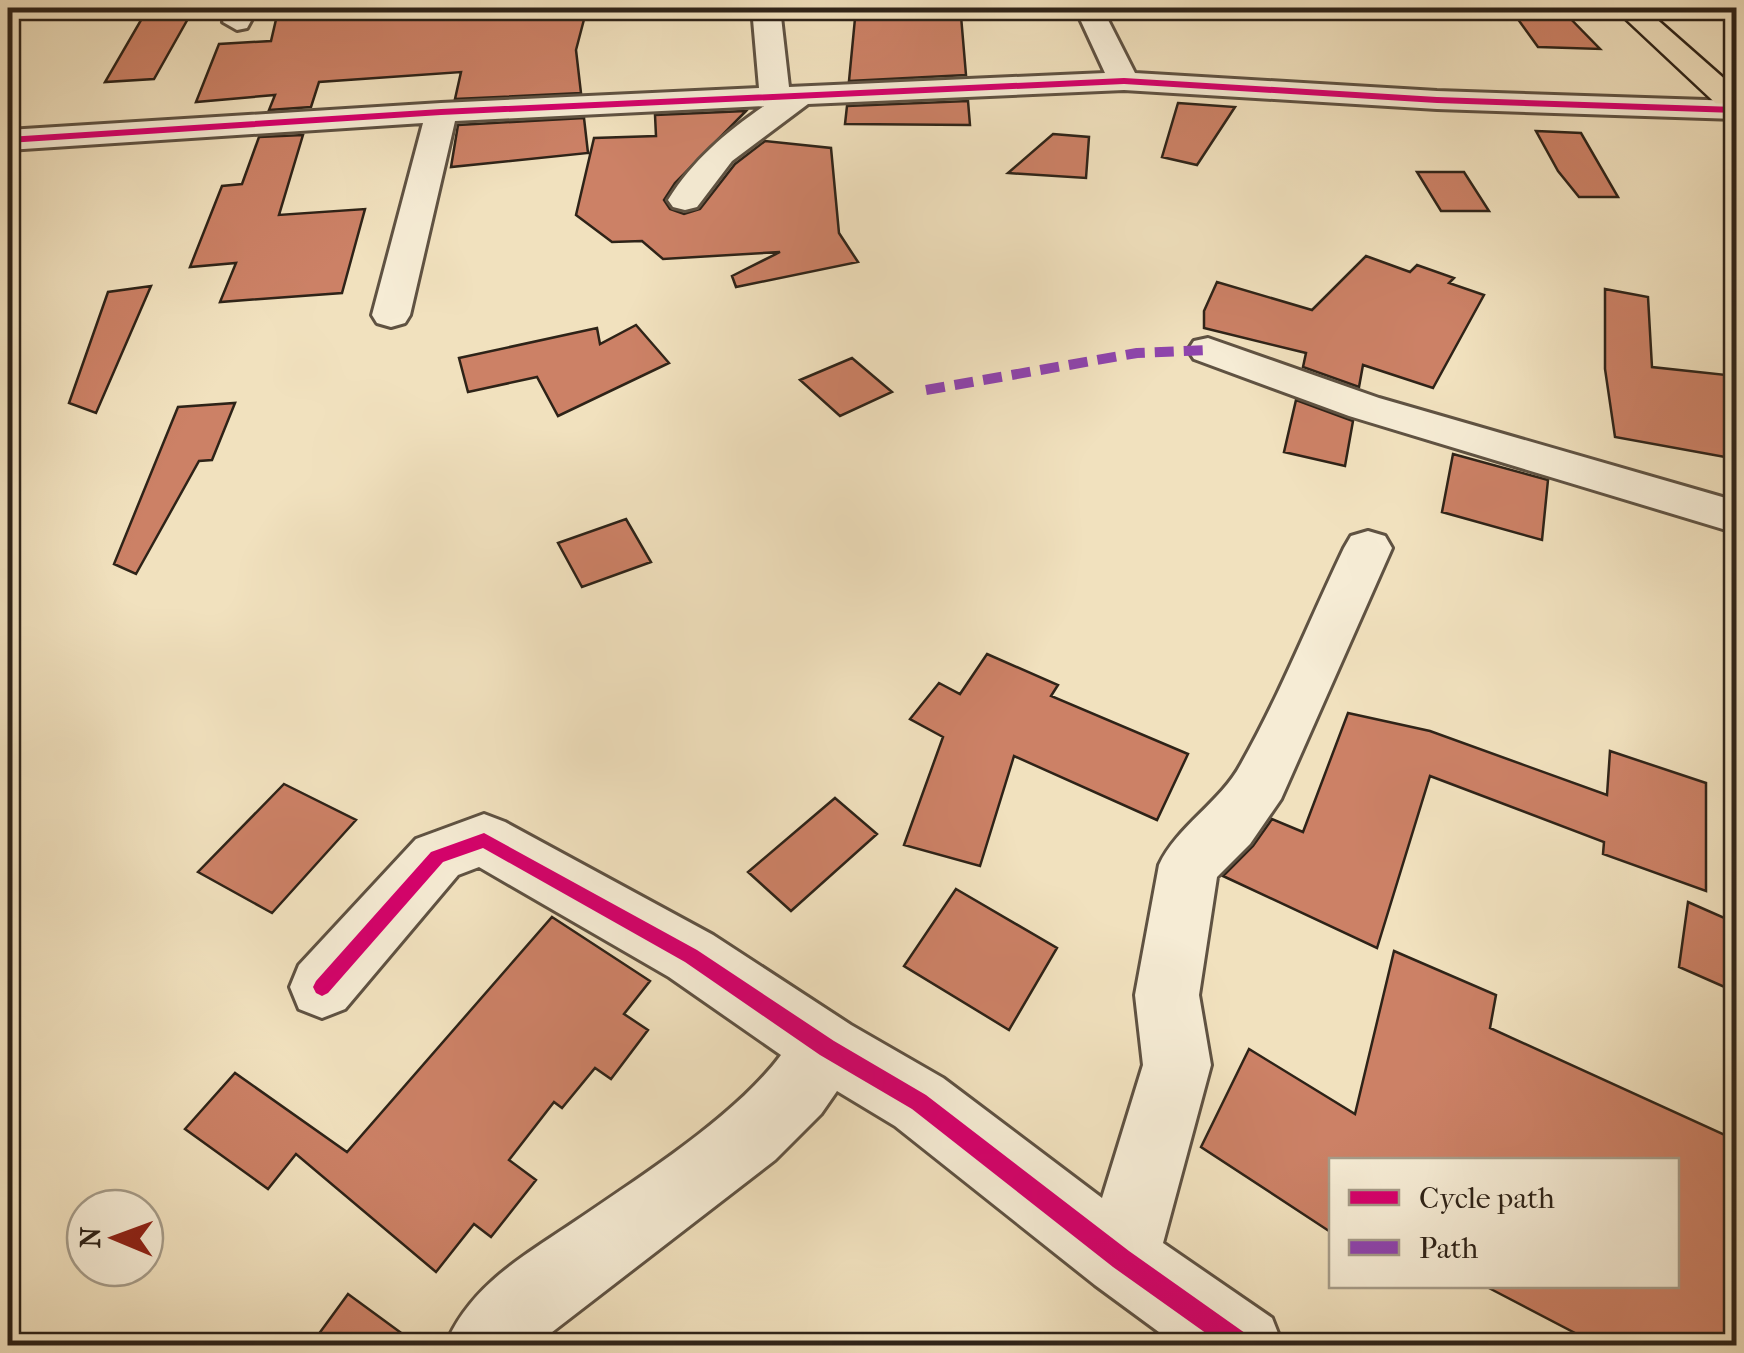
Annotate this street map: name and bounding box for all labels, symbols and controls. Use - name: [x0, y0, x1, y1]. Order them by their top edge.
- legend: [1329, 1158, 1679, 1288]
- text: Cycle path: [1419, 1181, 1555, 1216]
- north arrow: [65, 1188, 165, 1288]
- text: N: [74, 1226, 107, 1248]
- text: Path: [1419, 1231, 1478, 1266]

